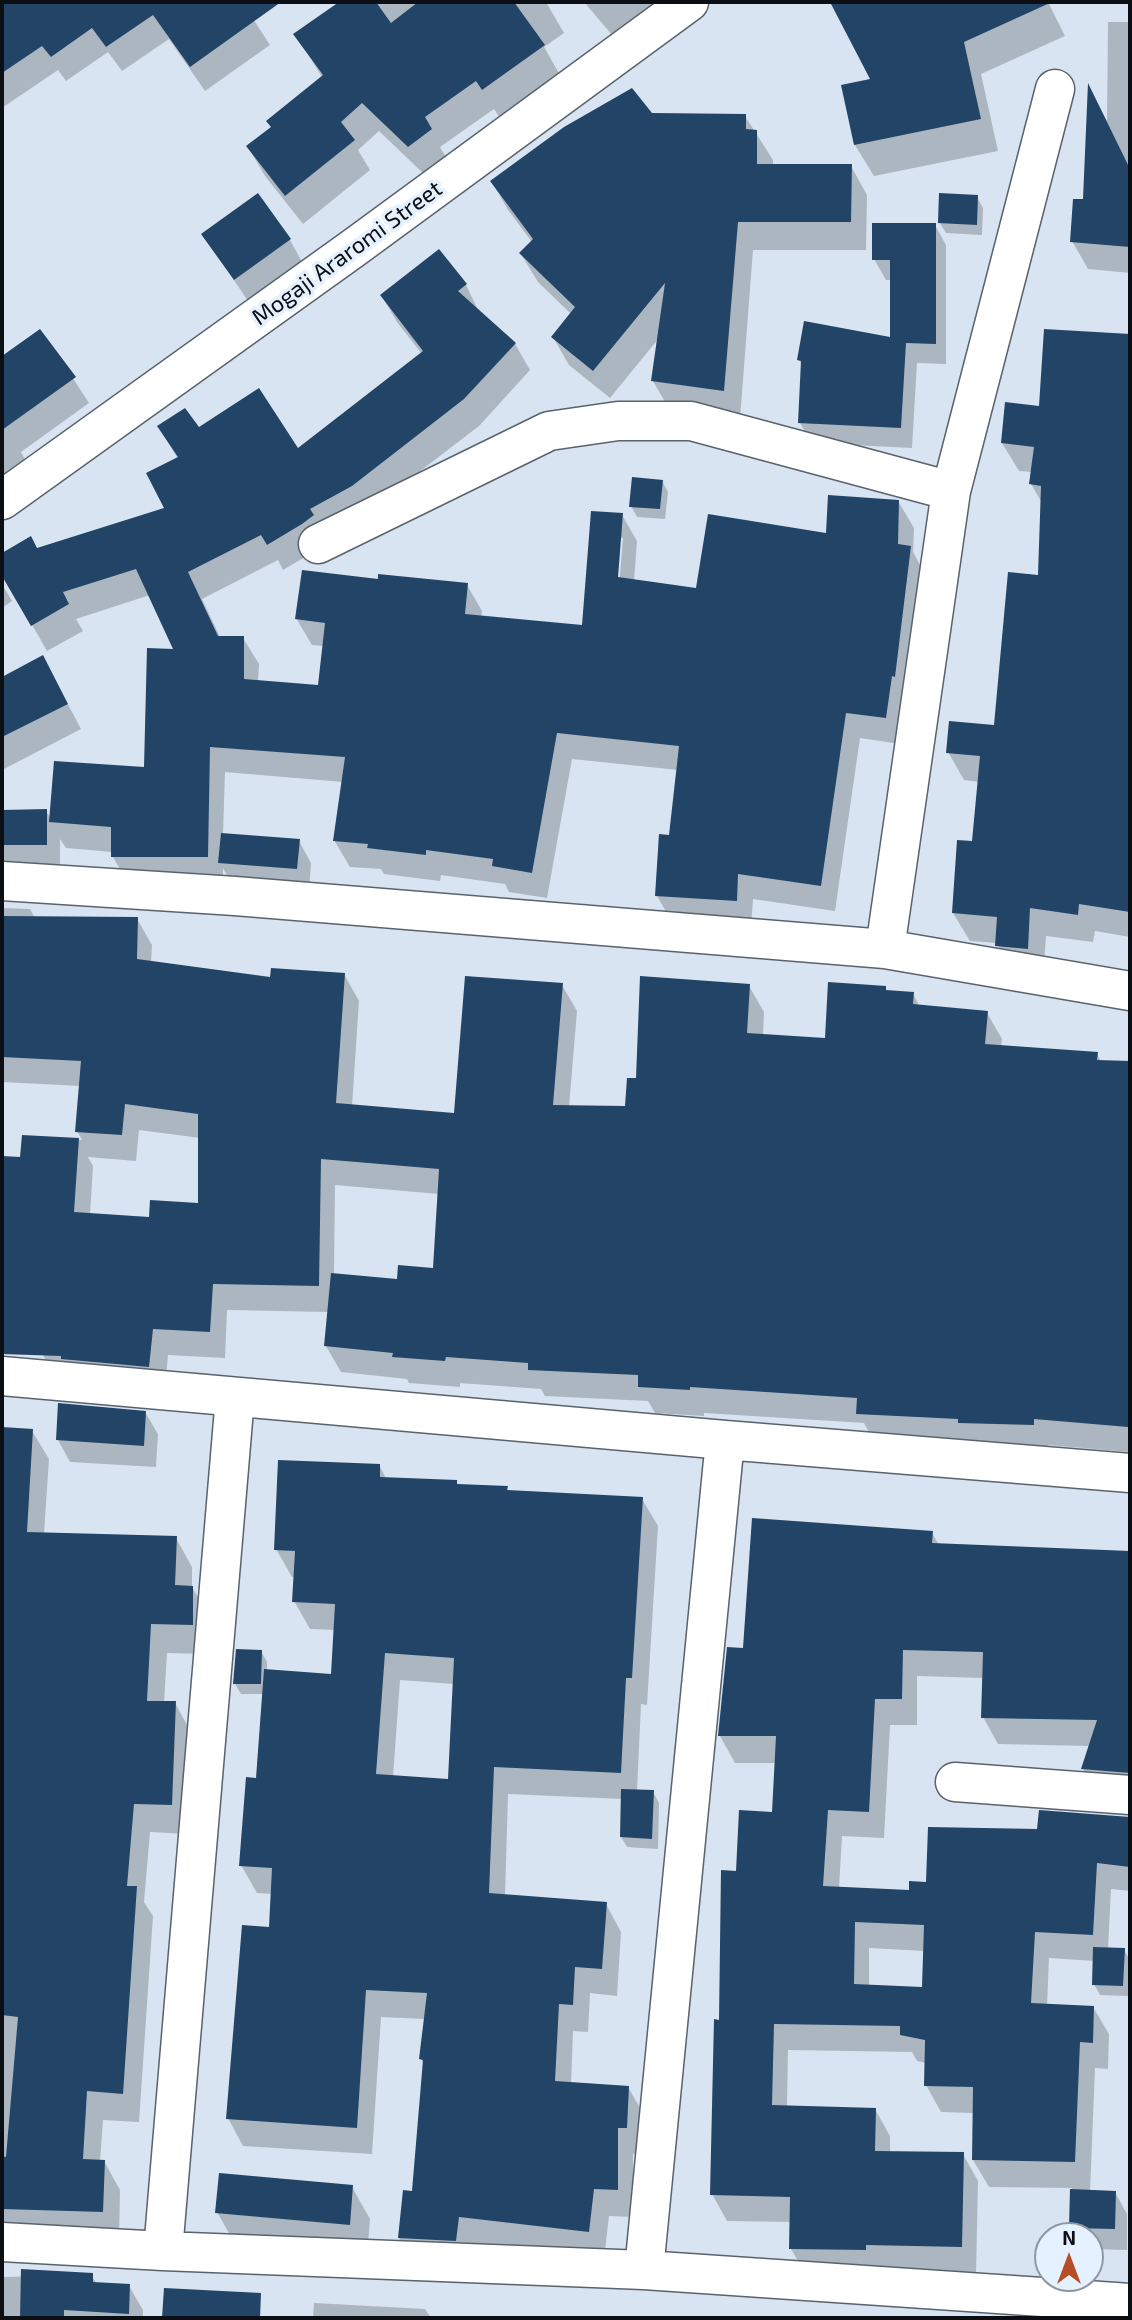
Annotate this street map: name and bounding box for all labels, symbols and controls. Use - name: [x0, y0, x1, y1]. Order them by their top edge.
- street label: Mogaji Araromi Street: [247, 175, 447, 331]
- north arrow: [1034, 2222, 1104, 2292]
- text: N: [1062, 2226, 1076, 2249]

